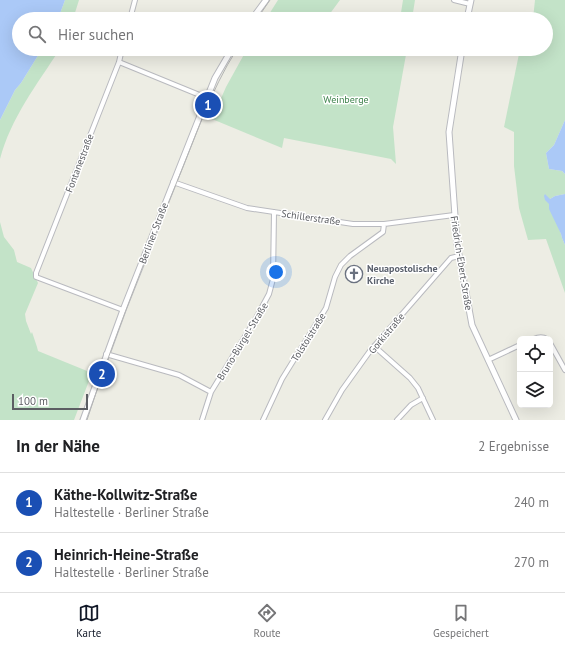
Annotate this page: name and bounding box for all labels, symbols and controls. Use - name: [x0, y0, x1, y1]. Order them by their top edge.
- search box: [12, 12, 553, 56]
- icon: search: [26, 23, 48, 45]
- text: Hier suchen: [58, 25, 134, 44]
- pin: 1: [195, 90, 221, 120]
- park label: Weinberge: [323, 93, 369, 106]
- street label: Fontanestraße: [62, 132, 97, 194]
- street label: Berliner Straße: [136, 201, 171, 266]
- street label: Schillerstraße: [281, 207, 341, 228]
- street label: Friedrich-Ebert-Straße: [448, 215, 475, 311]
- your location: [266, 262, 286, 282]
- place label: Neuapostolische Kirche: [367, 262, 438, 287]
- church icon: Neuapostolische Kirche: [344, 264, 364, 284]
- street label: Bruno-Bürgel-Straße: [214, 300, 271, 383]
- street label: Tolstoistraße: [288, 310, 329, 364]
- street label: Gorkistraße: [366, 310, 407, 356]
- map controls: [517, 336, 553, 408]
- button: locate: [517, 336, 553, 372]
- pin: 2: [89, 359, 115, 389]
- button: layers: [517, 372, 553, 408]
- scale bar: [12, 392, 88, 411]
- text: 100 m: [18, 394, 48, 408]
- text: In der Nähe: [16, 435, 100, 457]
- text: 2 Ergebnisse: [478, 438, 549, 455]
- text: Käthe-Kollwitz-Straße: [54, 485, 197, 504]
- text: 1: [25, 494, 33, 511]
- text: 240 m: [514, 494, 549, 511]
- text: Haltestelle · Berliner Straße: [54, 504, 209, 521]
- text: Heinrich-Heine-Straße: [54, 545, 199, 564]
- text: 2: [25, 554, 33, 571]
- text: 270 m: [514, 554, 549, 571]
- text: Haltestelle · Berliner Straße: [54, 564, 209, 581]
- tab: Karte: [76, 602, 101, 640]
- tab: Route: [254, 602, 281, 640]
- tab: Gespeichert: [433, 602, 489, 640]

